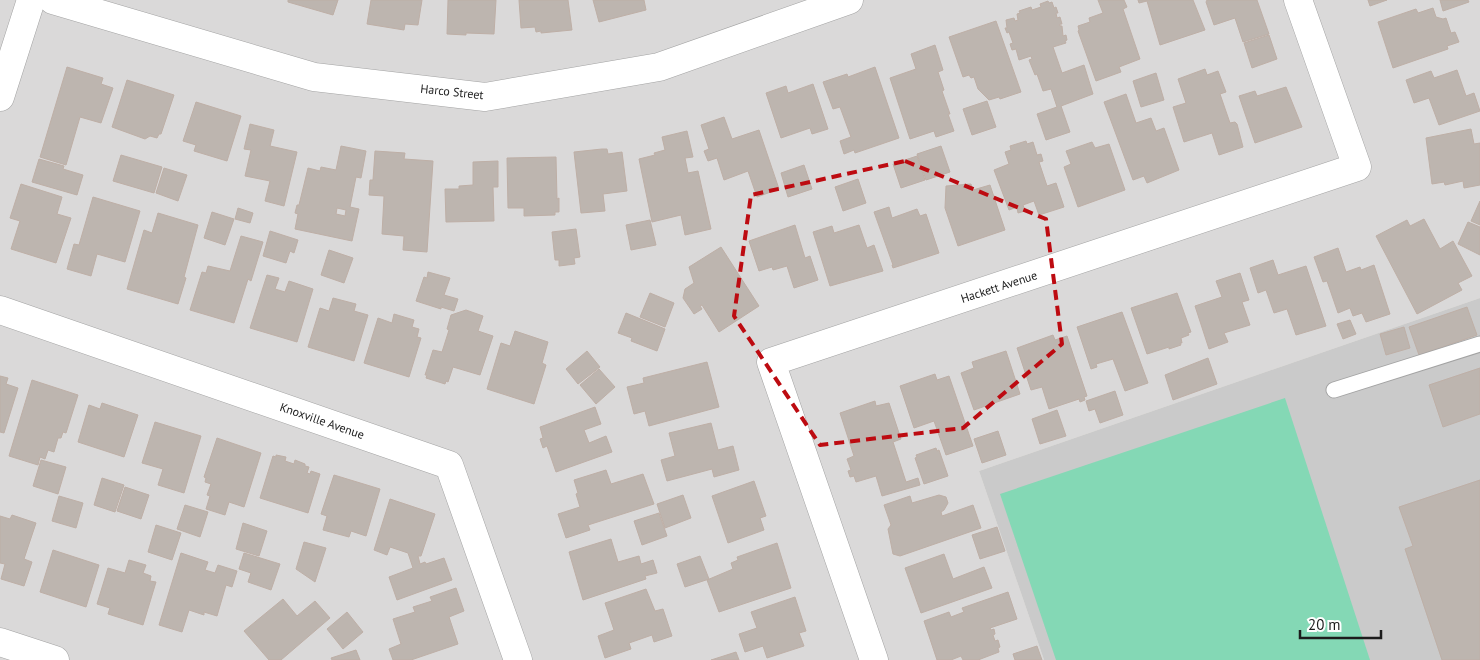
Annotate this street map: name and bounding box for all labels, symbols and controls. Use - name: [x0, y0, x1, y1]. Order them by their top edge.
- street label: Harco Street: [420, 81, 484, 102]
- street label: Hackett Avenue: [959, 267, 1039, 306]
- street label: Knoxville Avenue: [278, 399, 366, 442]
- scale bar: [1300, 608, 1381, 640]
- text: 20 m: [1308, 615, 1341, 634]

